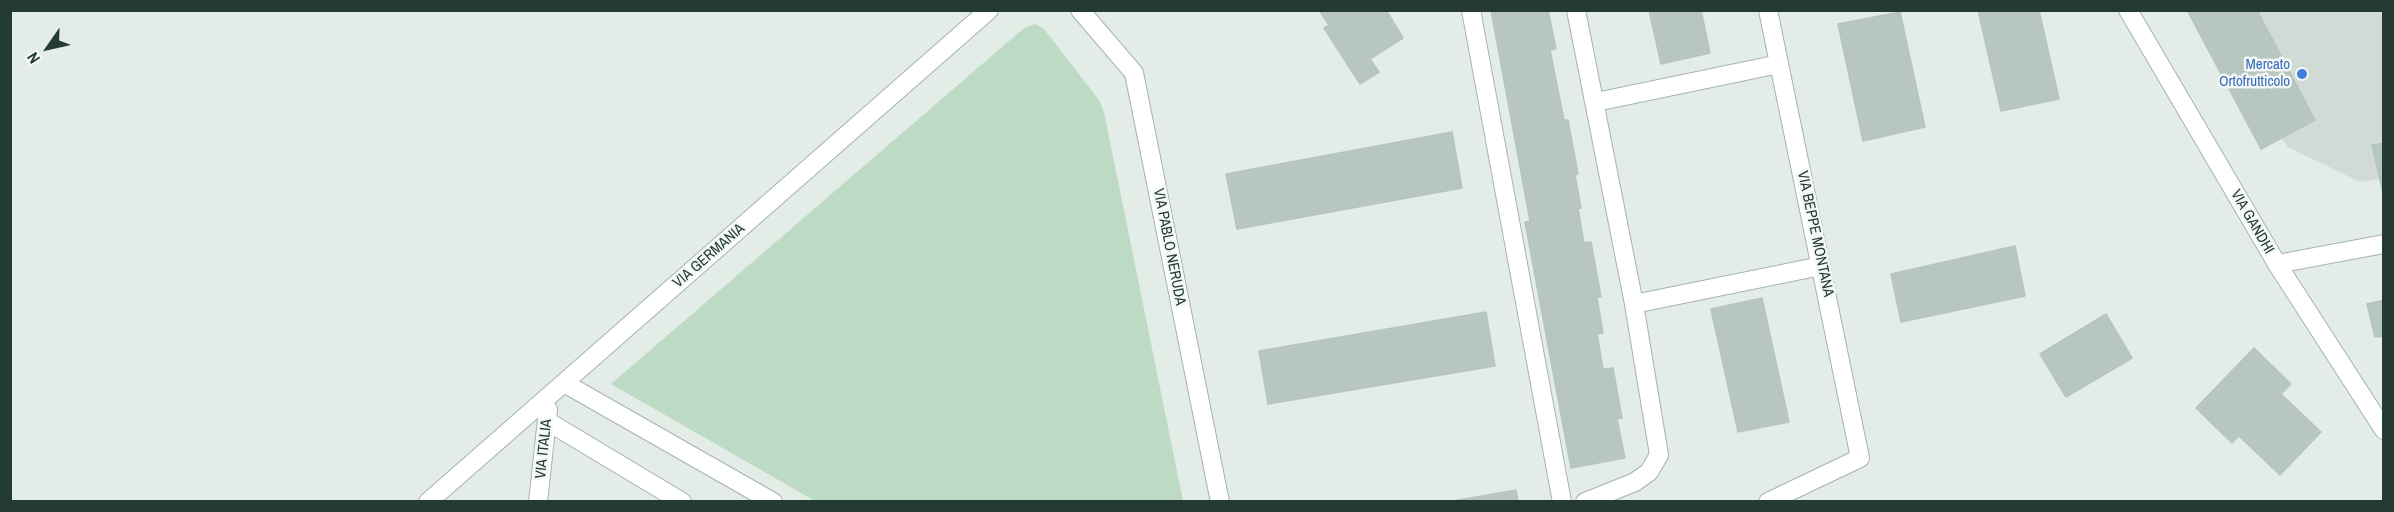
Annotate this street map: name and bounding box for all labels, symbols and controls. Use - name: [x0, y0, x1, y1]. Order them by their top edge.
- north arrow: [18, 18, 78, 78]
- text: N: [21, 48, 45, 68]
- place label: Mercato Ortofrutticolo: [2219, 56, 2290, 91]
- marker: Mercato Ortofrutticolo: [2295, 67, 2309, 81]
- street label: VIA BEPPE MONTANA: [1793, 169, 1837, 299]
- street label: VIA PABLO NERUDA: [1149, 187, 1189, 307]
- street label: VIA GANDHI: [2226, 187, 2278, 257]
- street label: VIA GERMANIA: [670, 220, 748, 292]
- street label: VIA ITALIA: [532, 418, 556, 480]

